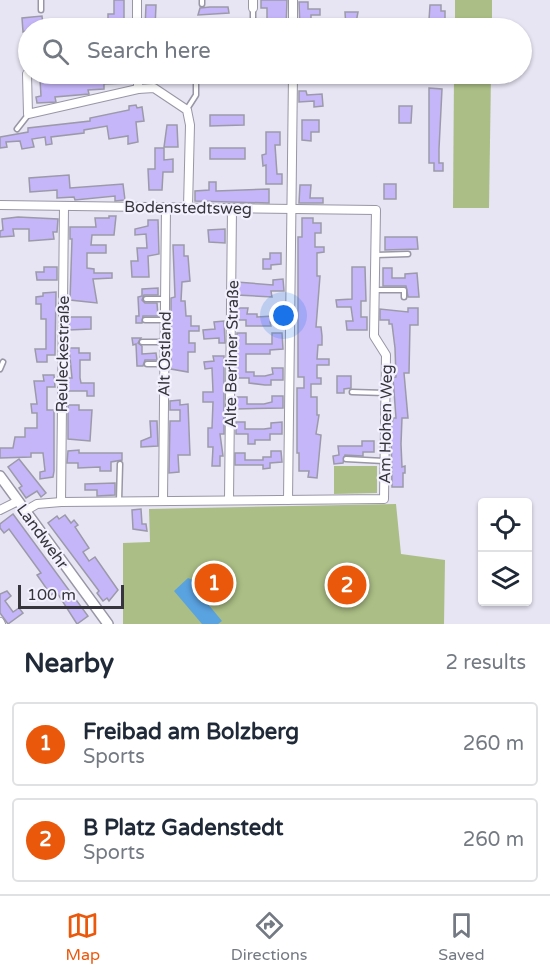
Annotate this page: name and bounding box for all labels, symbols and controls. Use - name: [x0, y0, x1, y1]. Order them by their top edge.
- search box: [18, 18, 532, 84]
- icon: search: [39, 35, 72, 68]
- text: Search here: [87, 38, 211, 64]
- street label: Bodenstedtsweg: [124, 197, 252, 219]
- street label: Alte Berliner Straße: [221, 280, 243, 428]
- street label: Reuleckestraße: [52, 295, 74, 413]
- your location: [269, 301, 298, 330]
- street label: Alt Ostland: [154, 311, 176, 397]
- street label: Am Hohen Weg: [375, 364, 397, 484]
- map controls: [478, 498, 532, 606]
- button: locate: [478, 498, 532, 552]
- street label: Landwehr: [12, 500, 73, 574]
- button: layers: [478, 552, 532, 606]
- pin: 1: [194, 560, 234, 606]
- pin: 2: [328, 562, 366, 608]
- scale bar: [18, 582, 124, 610]
- text: 100 m: [27, 585, 76, 605]
- text: Nearby: [24, 648, 114, 679]
- text: 2 results: [446, 651, 526, 675]
- text: Freibad am Bolzberg: [83, 719, 299, 745]
- text: 1: [39, 732, 52, 756]
- text: 260 m: [463, 732, 524, 756]
- text: Sports: [83, 745, 145, 769]
- text: B Platz Gadenstedt: [83, 815, 284, 841]
- text: 2: [39, 828, 52, 852]
- text: 260 m: [463, 828, 524, 852]
- text: Sports: [83, 841, 145, 865]
- tab: Map: [65, 909, 100, 965]
- tab: Directions: [231, 909, 307, 965]
- tab: Saved: [438, 909, 485, 965]

